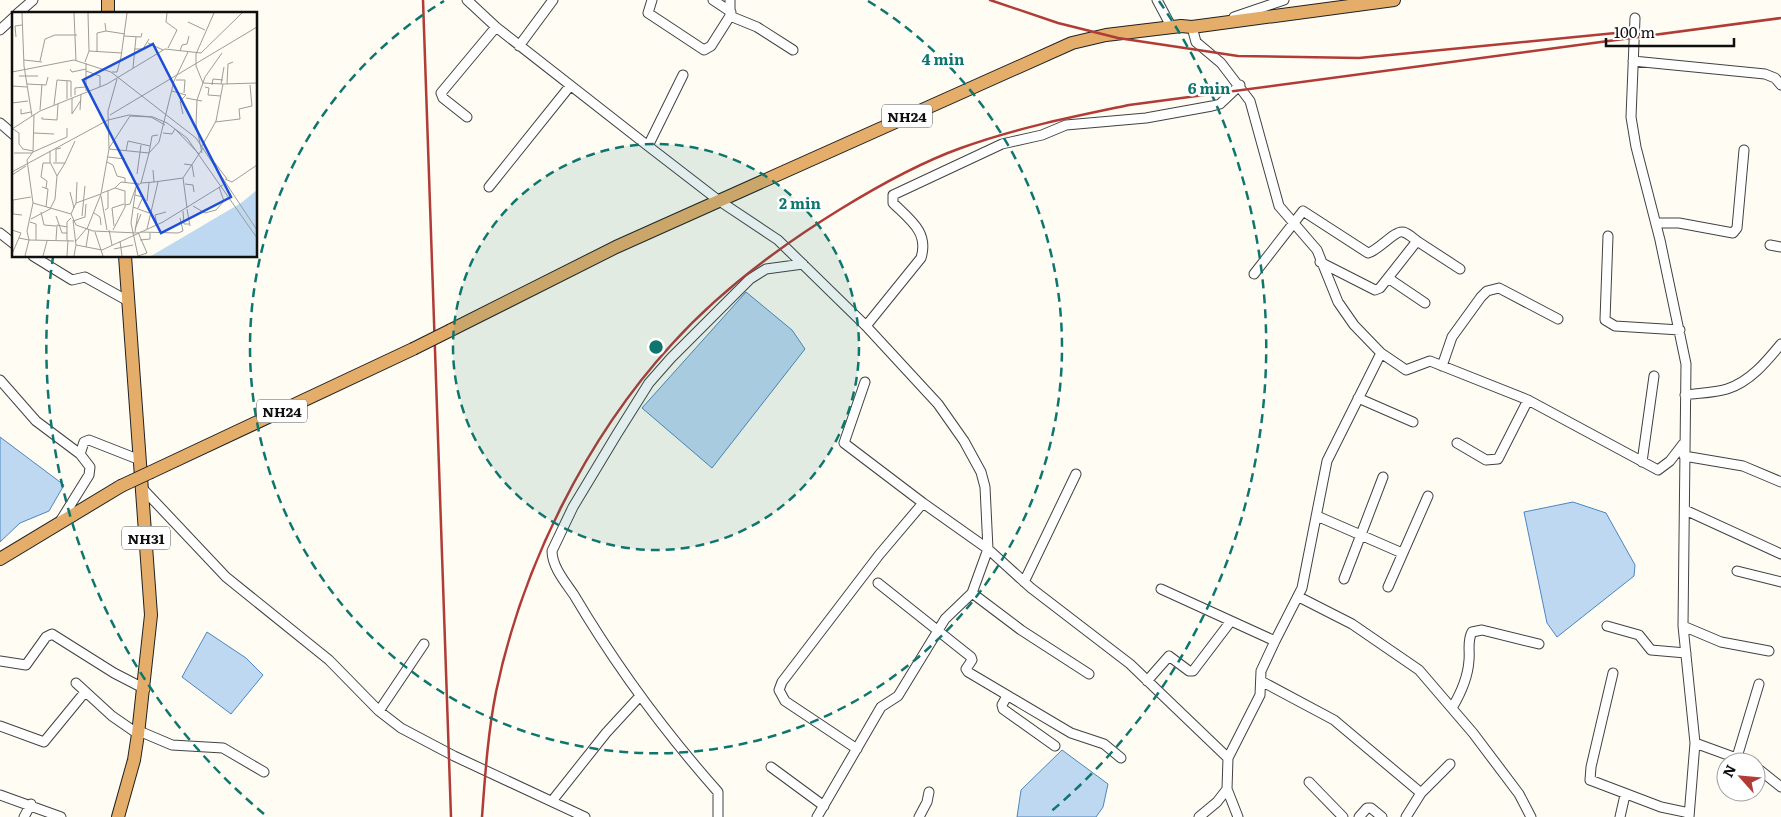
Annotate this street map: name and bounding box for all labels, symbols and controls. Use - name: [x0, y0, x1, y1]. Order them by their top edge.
- inset map: [12, 12, 258, 258]
- scale bar: [1606, 15, 1734, 47]
- text: 100 m: [1614, 20, 1655, 43]
- text: 4 min: [922, 47, 965, 70]
- text: 6 min: [1188, 76, 1231, 99]
- road number: NH24: [882, 104, 932, 128]
- text: 2 min: [779, 191, 822, 214]
- centre of rings: [647, 338, 665, 356]
- road number: NH24: [257, 400, 307, 422]
- road number: NH31: [122, 526, 170, 550]
- north arrow: [1716, 752, 1766, 802]
- text: N: [1717, 761, 1740, 780]

